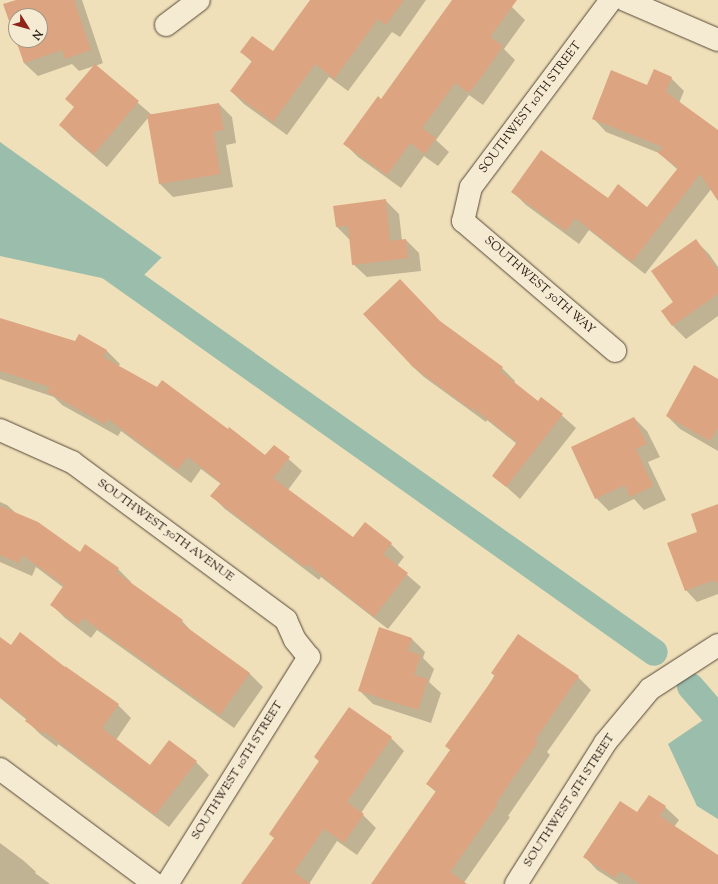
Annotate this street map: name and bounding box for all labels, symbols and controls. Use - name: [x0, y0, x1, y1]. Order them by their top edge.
- north arrow: [8, 8, 48, 48]
- text: N: [28, 26, 46, 43]
- street label: SOUTHWEST 10TH STREET: [477, 40, 585, 176]
- street label: SOUTHWEST 50TH WAY: [481, 234, 597, 338]
- street label: SOUTHWEST 50TH AVENUE: [94, 477, 236, 585]
- street label: SOUTHWEST 10TH STREET: [189, 699, 287, 843]
- street label: SOUTHWEST 9TH STREET: [521, 732, 619, 870]

